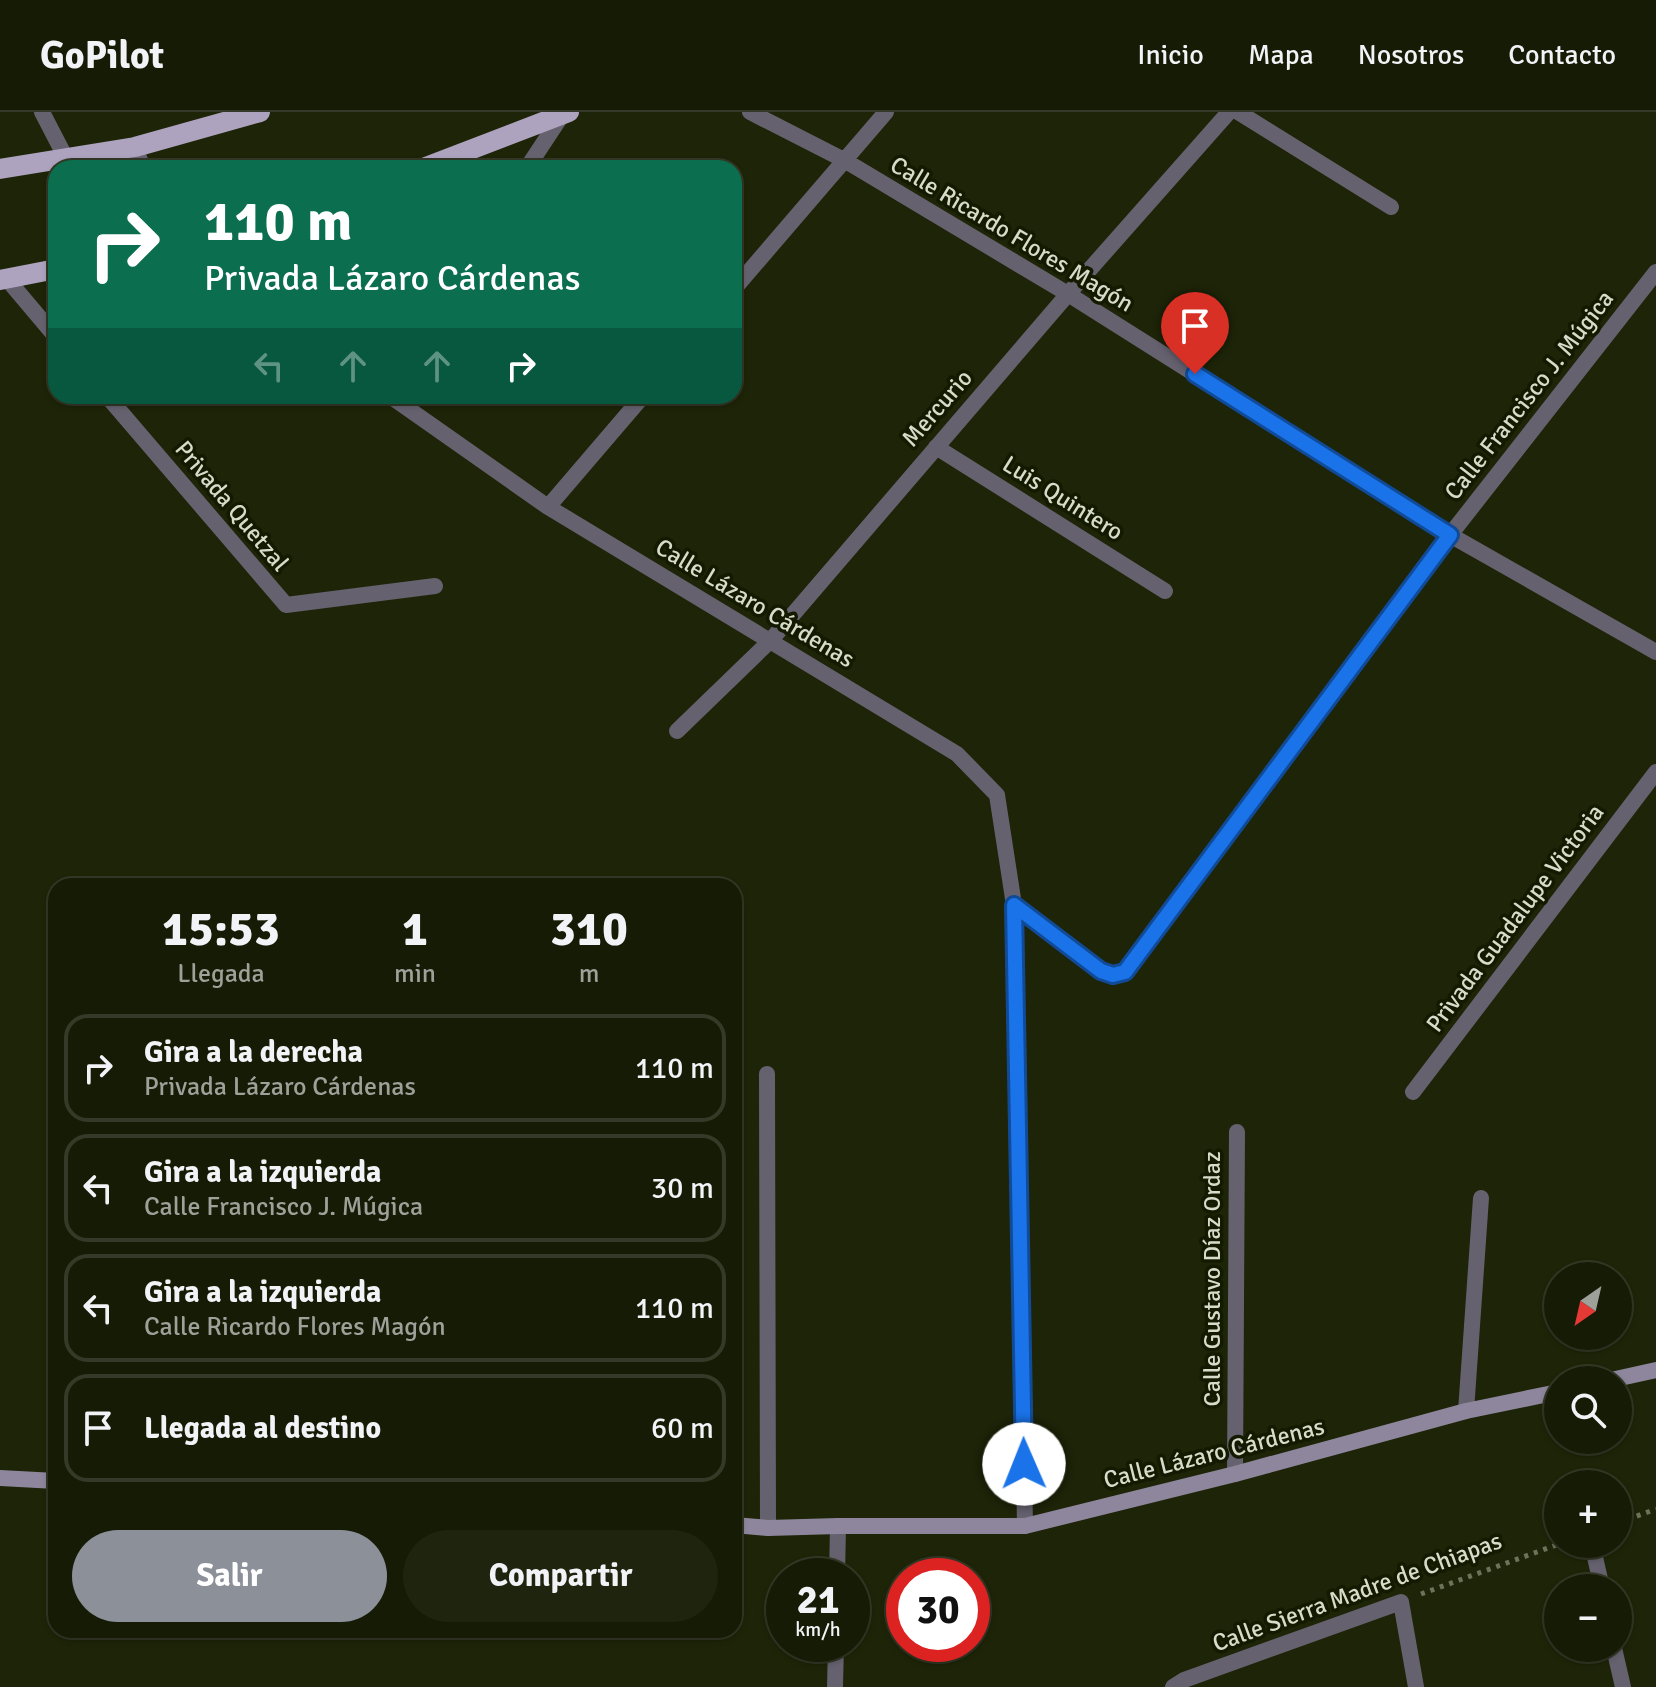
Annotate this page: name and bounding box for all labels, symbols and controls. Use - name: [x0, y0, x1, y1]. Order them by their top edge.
- text: GoPilot: [40, 32, 164, 79]
- text: Inicio: [1137, 38, 1204, 72]
- text: Mapa: [1248, 38, 1314, 72]
- text: Nosotros: [1358, 38, 1464, 72]
- text: Contacto: [1508, 38, 1616, 72]
- street label: Calle Ricardo Flores Magón: [885, 149, 1139, 319]
- text: 110 m: [204, 187, 352, 256]
- icon: right: [72, 192, 176, 296]
- text: Privada Lázaro Cárdenas: [204, 256, 580, 301]
- street label: Calle Francisco J. Múgica: [1438, 284, 1620, 506]
- pin: [1161, 292, 1229, 374]
- icon: arrive: [1173, 304, 1217, 348]
- icon: left: [247, 344, 291, 388]
- icon: ahead: [331, 344, 375, 388]
- icon: ahead: [415, 344, 459, 388]
- icon: right: [499, 344, 543, 388]
- street label: Mercurio: [895, 363, 979, 453]
- street label: Privada Quetzal: [169, 435, 295, 577]
- street label: Luis Quintero: [997, 449, 1129, 547]
- street label: Calle Lázaro Cárdenas: [650, 532, 860, 674]
- street label: Privada Guadalupe Victoria: [1420, 798, 1610, 1038]
- text: 15:53: [162, 900, 280, 959]
- text: 1: [402, 900, 428, 959]
- text: 310: [550, 900, 628, 959]
- text: Llegada: [177, 958, 265, 990]
- text: min: [394, 958, 436, 990]
- text: m: [579, 958, 599, 990]
- text: Gira a la derecha: [144, 1034, 363, 1071]
- icon: right: [76, 1046, 120, 1090]
- text: 110 m: [635, 1050, 714, 1087]
- text: Privada Lázaro Cárdenas: [144, 1071, 416, 1103]
- street label: Calle Gustavo Díaz Ordaz: [1197, 1151, 1227, 1407]
- text: Gira a la izquierda: [144, 1154, 381, 1191]
- icon: left: [76, 1166, 120, 1210]
- text: 30 m: [651, 1170, 714, 1207]
- text: Calle Francisco J. Múgica: [144, 1191, 423, 1223]
- north arrow: [1544, 1262, 1632, 1350]
- map controls: [1544, 1262, 1632, 1662]
- text: Gira a la izquierda: [144, 1274, 381, 1311]
- icon: left: [76, 1286, 120, 1330]
- text: 110 m: [635, 1290, 714, 1327]
- text: Calle Ricardo Flores Magón: [144, 1311, 446, 1343]
- button: search: [1544, 1366, 1632, 1454]
- icon: arrive: [76, 1406, 120, 1450]
- text: Llegada al destino: [144, 1410, 381, 1447]
- text: 60 m: [651, 1410, 714, 1447]
- street label: Calle Lázaro Cárdenas: [1101, 1411, 1327, 1495]
- position arrow: [982, 1422, 1066, 1506]
- button: +: [1544, 1470, 1632, 1558]
- street label: Calle Sierra Madre de Chiapas: [1208, 1526, 1506, 1658]
- button: Salir: [72, 1530, 387, 1622]
- button: Compartir: [403, 1530, 718, 1622]
- speed limit sign: 30: [886, 1558, 990, 1662]
- button: −: [1544, 1574, 1632, 1662]
- text: 21: [796, 1575, 840, 1625]
- text: km/h: [795, 1617, 841, 1642]

